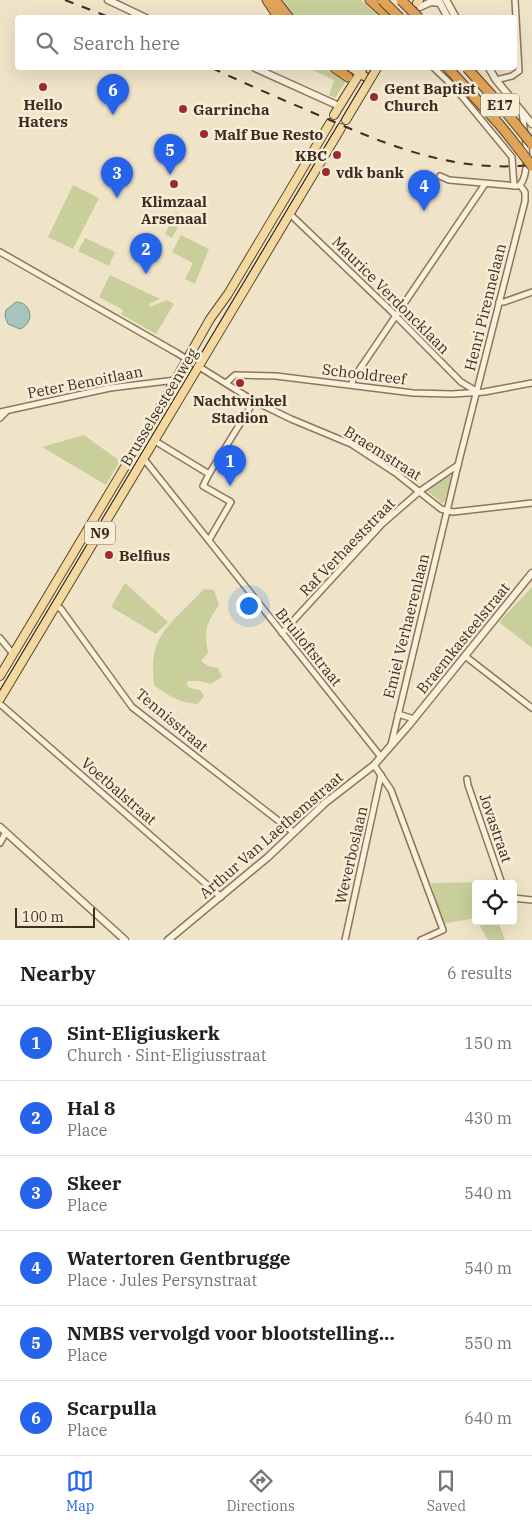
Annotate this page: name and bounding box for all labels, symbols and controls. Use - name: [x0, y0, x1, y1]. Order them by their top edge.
- search box: [15, 15, 517, 70]
- icon: search: [33, 29, 61, 57]
- text: Search here: [73, 31, 180, 55]
- pin: 6: [97, 74, 129, 115]
- place label: Gent Baptist Church: [384, 79, 476, 115]
- marker: Hello Haters: [37, 81, 49, 93]
- marker: Gent Baptist Church: [368, 91, 380, 103]
- road number: E17: [481, 94, 519, 116]
- place label: Hello Haters: [18, 95, 68, 131]
- place label: Garrincha: [193, 100, 270, 119]
- marker: Garrincha: [177, 103, 189, 115]
- place label: Malf Bue Resto: [214, 125, 323, 144]
- marker: Malf Bue Resto: [198, 128, 210, 140]
- pin: 5: [154, 134, 186, 175]
- place label: KBC: [295, 146, 327, 165]
- marker: KBC: [331, 149, 343, 161]
- pin: 3: [101, 157, 133, 198]
- place label: vdk bank: [336, 163, 405, 182]
- marker: vdk bank: [320, 166, 332, 178]
- pin: 4: [408, 170, 440, 211]
- marker: Klimzaal Arsenaal: [168, 178, 180, 190]
- place label: Klimzaal Arsenaal: [141, 192, 207, 228]
- street label: Maurice Verdoncklaan: [328, 232, 454, 358]
- pin: 2: [130, 233, 162, 274]
- street label: Henri Pirennelaan: [460, 241, 510, 373]
- street label: Brusselsesteenweg: [116, 344, 202, 470]
- street label: Schooldreef: [321, 359, 408, 389]
- street label: Peter Benoitlaan: [26, 361, 145, 403]
- marker: Nachtwinkel Stadion: [234, 377, 246, 389]
- place label: Nachtwinkel Stadion: [193, 391, 287, 427]
- street label: Braemstraat: [341, 422, 425, 484]
- pin: 1: [214, 445, 246, 486]
- street label: Raf Verhaeststraat: [295, 494, 399, 600]
- road number: N9: [85, 522, 115, 544]
- place label: Belfius: [119, 546, 170, 565]
- marker: Belfius: [103, 549, 115, 561]
- street label: Emiel Verhaerenlaan: [379, 551, 433, 700]
- street label: Braemkasteelstraat: [412, 578, 514, 698]
- your location: [236, 593, 262, 619]
- street label: Bruiloftstraat: [272, 604, 346, 690]
- street label: Tennisstraat: [132, 684, 212, 756]
- street label: Voetbalstraat: [77, 753, 161, 829]
- street label: Arthur Van Laethemstraat: [195, 767, 347, 903]
- street label: Jovastraat: [475, 791, 517, 865]
- street label: Weverboslaan: [331, 804, 372, 906]
- map controls: [472, 880, 517, 925]
- button: locate: [472, 880, 517, 925]
- scale bar: [15, 905, 95, 928]
- text: 100 m: [22, 908, 64, 926]
- text: Nearby: [20, 959, 96, 987]
- text: 6 results: [447, 963, 512, 983]
- text: Sint-Eligiuskerk: [67, 1021, 220, 1045]
- text: 1: [31, 1033, 41, 1053]
- text: 150 m: [464, 1033, 512, 1053]
- text: Church · Sint-Eligiusstraat: [67, 1045, 266, 1065]
- text: Hal 8: [67, 1096, 115, 1120]
- text: 2: [31, 1108, 41, 1128]
- text: 430 m: [464, 1108, 512, 1128]
- text: Place: [67, 1120, 107, 1140]
- text: Skeer: [67, 1171, 121, 1195]
- text: 3: [31, 1183, 41, 1203]
- text: 540 m: [464, 1183, 512, 1203]
- text: Place: [67, 1195, 107, 1215]
- text: Watertoren Gentbrugge: [67, 1246, 291, 1270]
- text: 4: [31, 1258, 41, 1278]
- text: 540 m: [464, 1258, 512, 1278]
- text: Place · Jules Persynstraat: [67, 1270, 257, 1290]
- text: NMBS vervolgd voor blootstelling...: [67, 1321, 395, 1345]
- text: 5: [31, 1333, 41, 1353]
- text: 550 m: [464, 1333, 512, 1353]
- text: Place: [67, 1345, 107, 1365]
- text: Scarpulla: [67, 1396, 157, 1420]
- text: 6: [31, 1408, 41, 1428]
- text: 640 m: [464, 1408, 512, 1428]
- text: Place: [67, 1420, 107, 1440]
- tab: Map: [66, 1467, 94, 1515]
- tab: Directions: [226, 1467, 295, 1515]
- tab: Saved: [427, 1467, 466, 1515]

